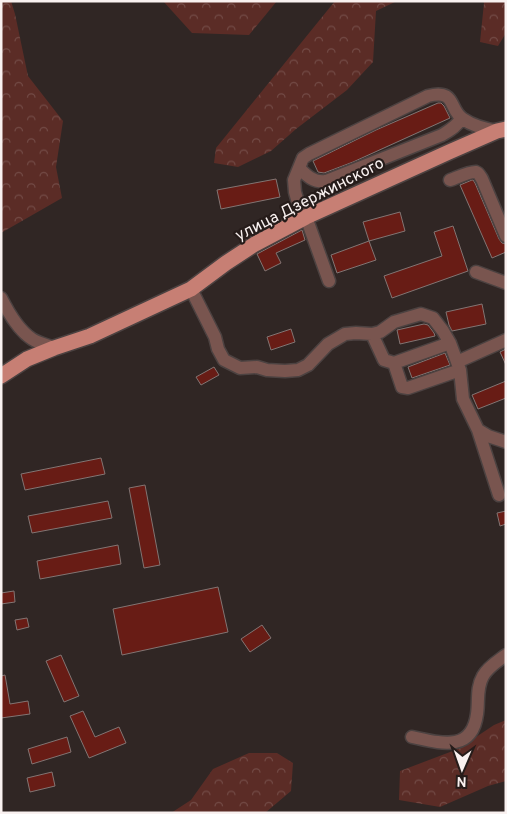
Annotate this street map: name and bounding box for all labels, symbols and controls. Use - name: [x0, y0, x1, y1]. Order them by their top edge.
- street label: улица Дзержинского: [232, 154, 388, 246]
- north arrow: [437, 744, 487, 794]
- text: N: [456, 772, 467, 789]

